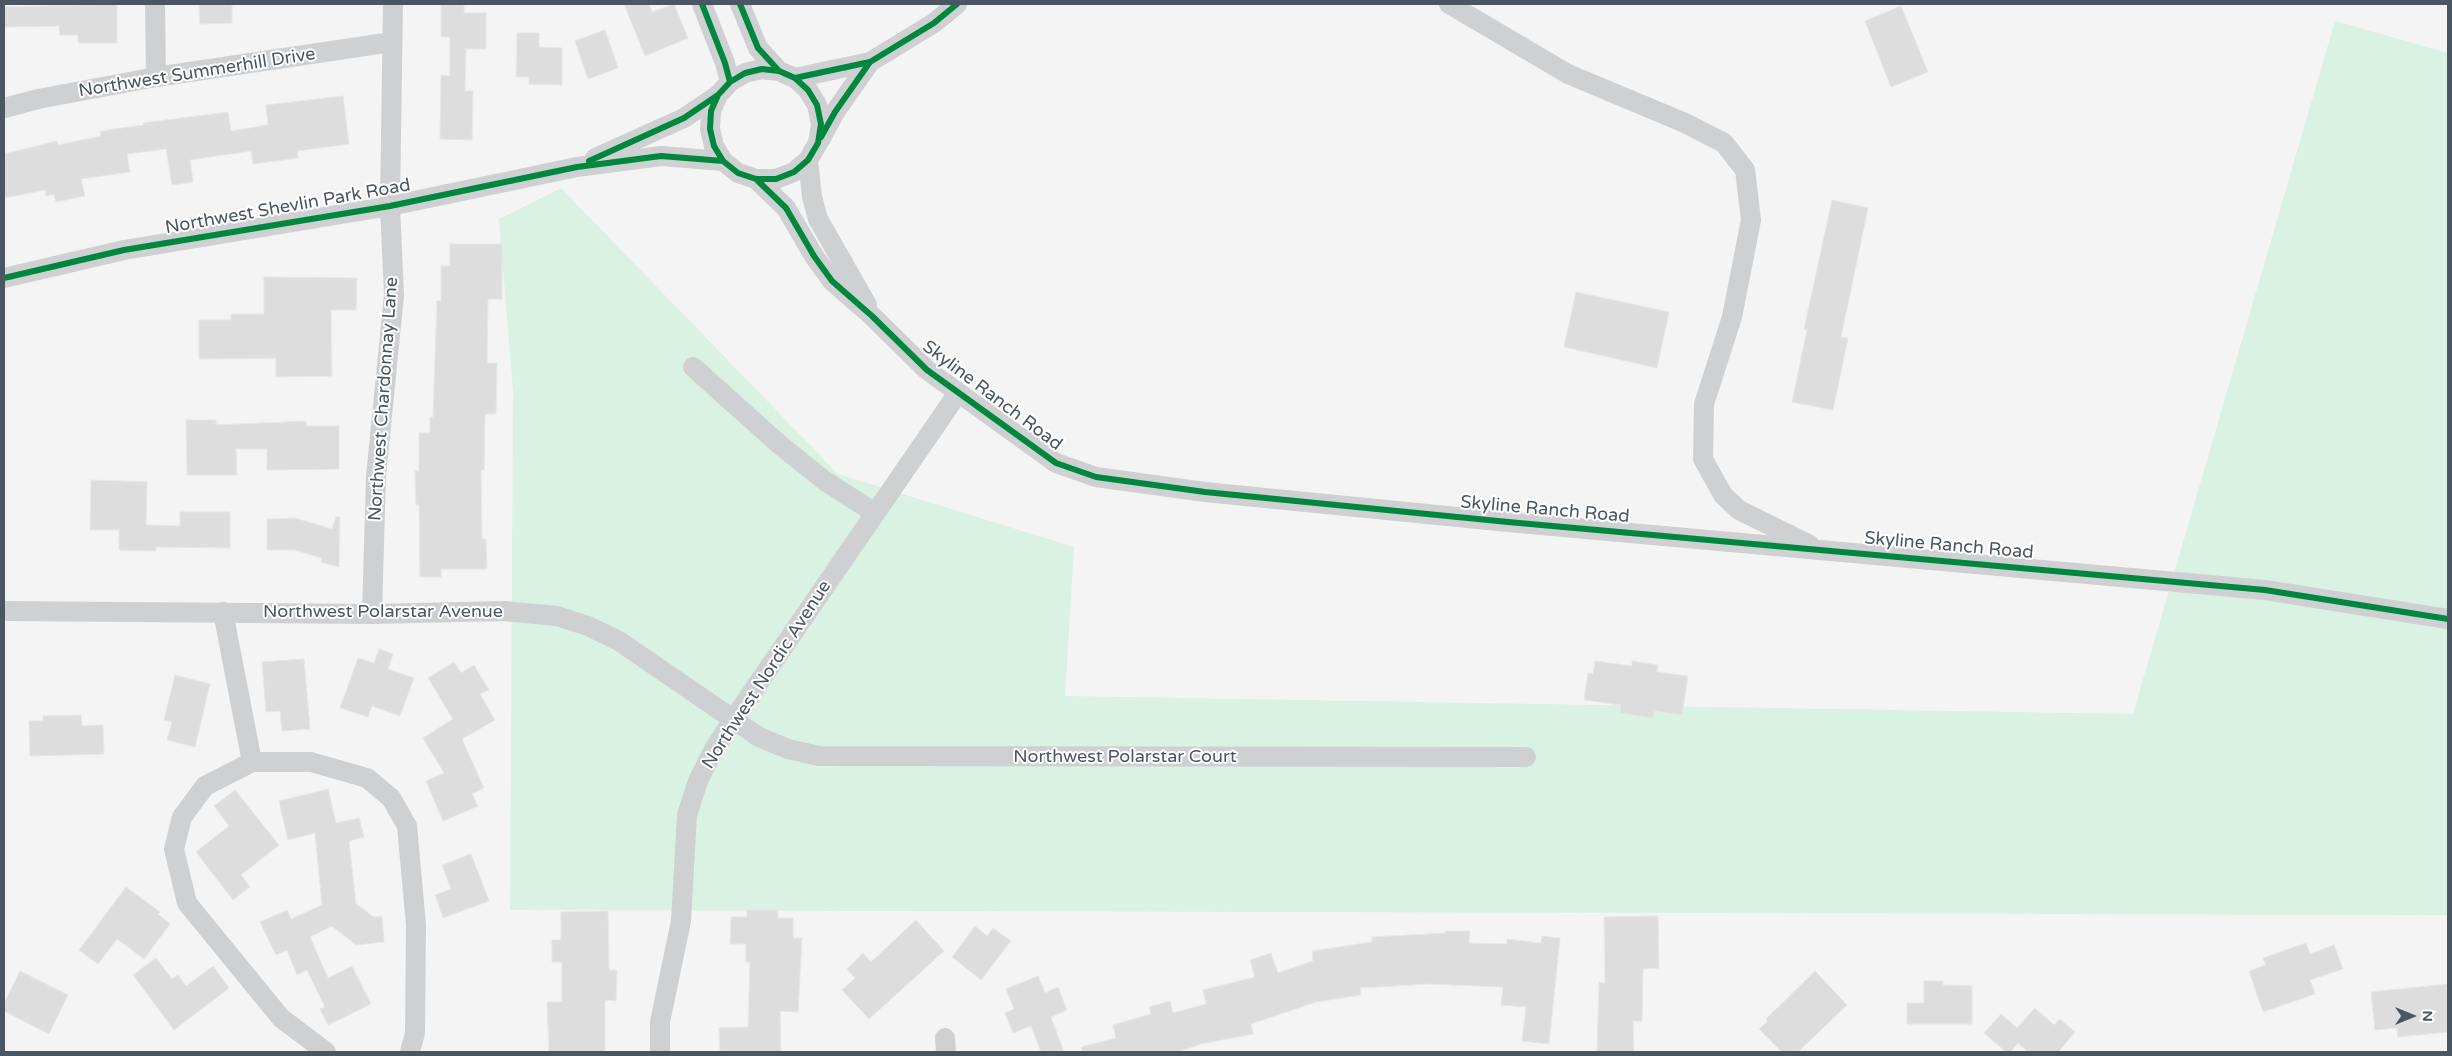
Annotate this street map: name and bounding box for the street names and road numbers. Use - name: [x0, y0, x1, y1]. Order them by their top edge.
- street label: Northwest Summerhill Drive: [77, 44, 317, 102]
- street label: Northwest Shevlin Park Road: [164, 175, 412, 239]
- street label: Northwest Chardonnay Lane: [365, 276, 403, 522]
- street label: Skyline Ranch Road: [918, 336, 1066, 456]
- street label: Skyline Ranch Road: [1460, 492, 1630, 528]
- street label: Skyline Ranch Road: [1864, 528, 2034, 564]
- street label: Northwest Nordic Avenue: [698, 577, 836, 773]
- street label: Northwest Polarstar Avenue: [263, 601, 503, 623]
- street label: Northwest Polarstar Court: [1013, 746, 1237, 768]

